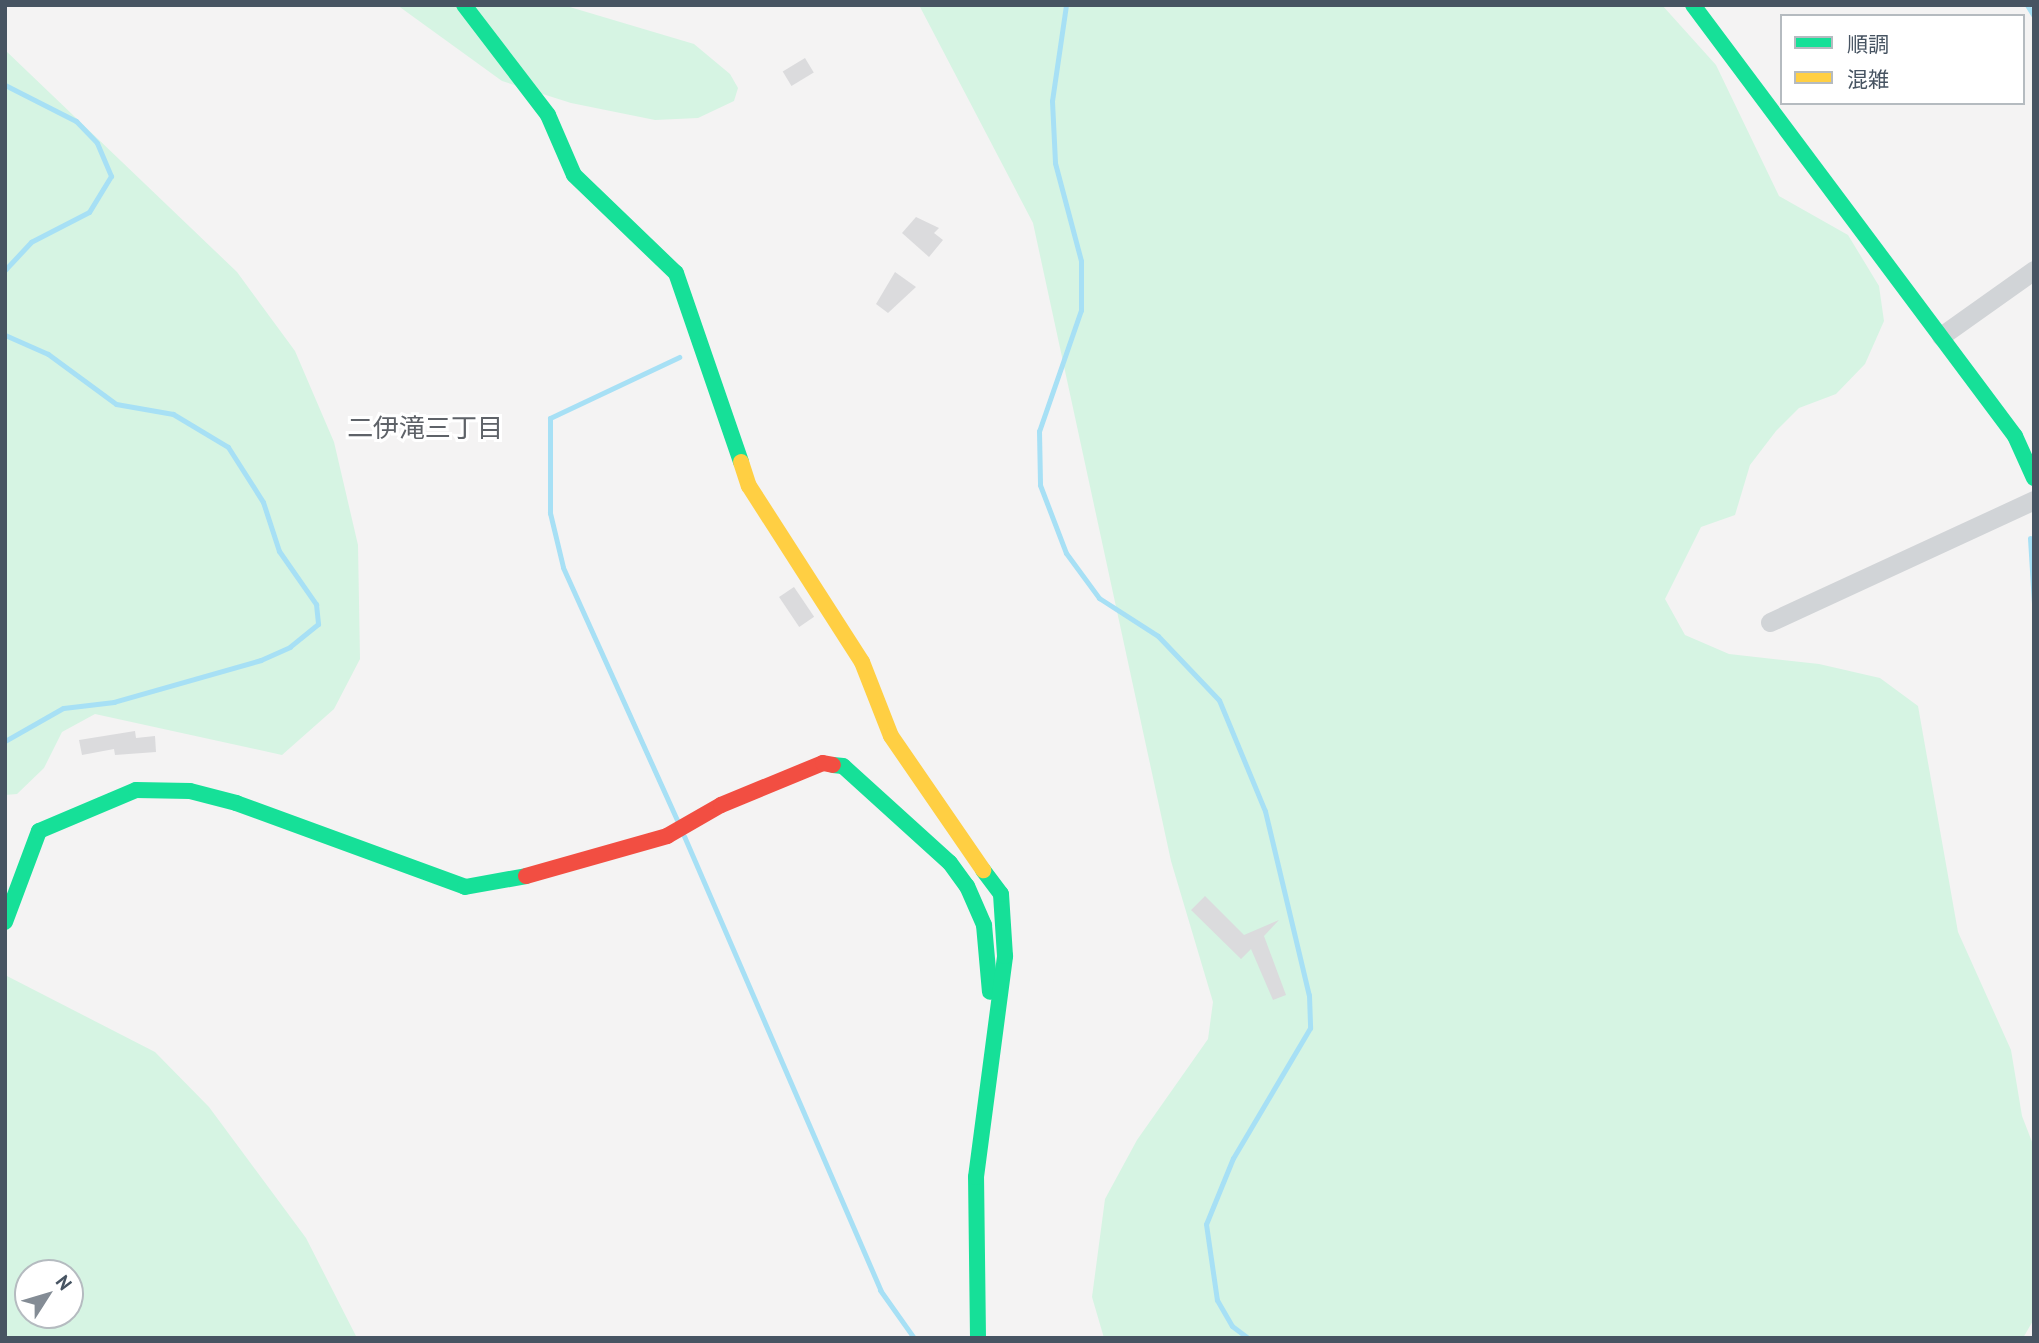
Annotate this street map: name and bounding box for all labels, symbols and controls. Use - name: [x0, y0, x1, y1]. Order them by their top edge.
- legend: [1780, 14, 2025, 105]
- text: 順調: [1847, 31, 1889, 58]
- text: 混雑: [1847, 66, 1889, 93]
- district label: 二伊滝三丁目: [347, 412, 503, 444]
- north arrow: [14, 1259, 84, 1329]
- text: N: [51, 1270, 78, 1295]

